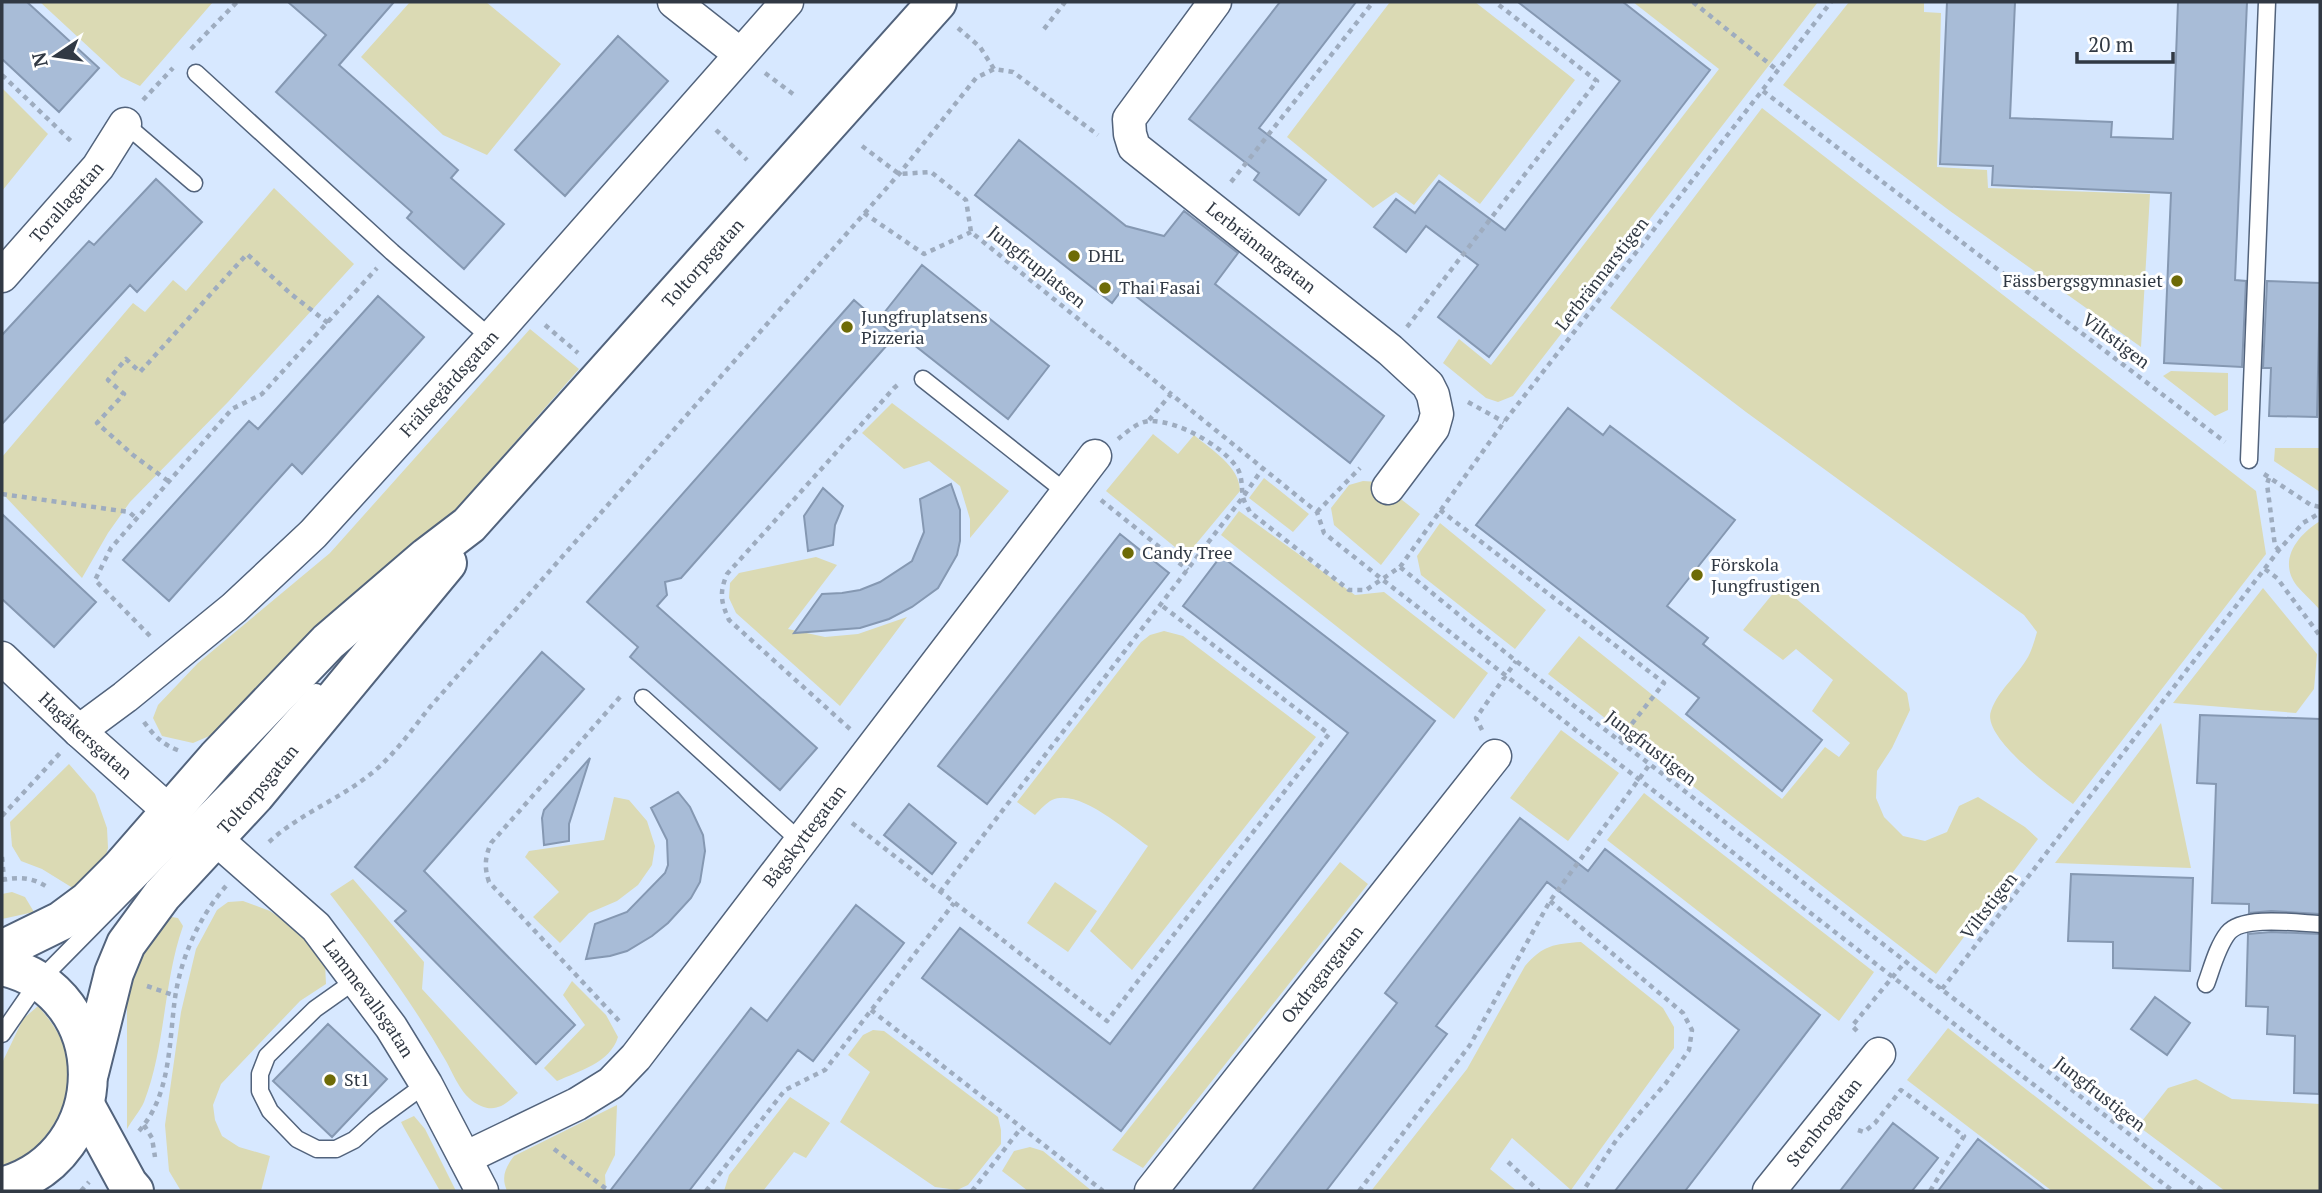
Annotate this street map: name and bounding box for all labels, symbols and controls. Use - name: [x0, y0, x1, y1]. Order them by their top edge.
- north arrow: [21, 21, 91, 91]
- scale bar: [2077, 21, 2173, 65]
- text: 20 m: [2088, 30, 2134, 58]
- text: N: [25, 50, 53, 70]
- street label: Torallagatan: [24, 156, 109, 248]
- street label: Lerbrännargatan: [1202, 196, 1322, 298]
- street label: Lerbrännarstigen: [1549, 211, 1653, 335]
- street label: Toltorpsgatan: [656, 213, 749, 312]
- street label: Jungfruplatsen: [984, 219, 1092, 313]
- place label: DHL: [1088, 243, 1124, 267]
- marker: DHL: [1066, 248, 1082, 264]
- place label: Fässbergsgymnasiet: [2003, 268, 2163, 292]
- marker: Fässbergsgymnasiet: [2169, 273, 2185, 289]
- place label: Thai Fasai: [1119, 275, 1201, 299]
- marker: Thai Fasai: [1097, 280, 1113, 296]
- place label: Jungfruplatsens Pizzeria: [861, 304, 988, 349]
- street label: Viltstigen: [2078, 307, 2156, 374]
- marker: Jungfruplatsens Pizzeria: [839, 319, 855, 335]
- street label: Frälsegårdsgatan: [394, 324, 504, 442]
- place label: Candy Tree: [1142, 540, 1232, 564]
- marker: Candy Tree: [1120, 545, 1136, 561]
- place label: Förskola Jungfrustigen: [1711, 552, 1820, 597]
- marker: Förskola Jungfrustigen: [1689, 567, 1705, 583]
- street label: Hagåkersgatan: [34, 686, 138, 784]
- street label: Jungfrustigen: [1601, 704, 1702, 790]
- street label: Toltorpsgatan: [212, 739, 303, 839]
- street label: Bågskyttegatan: [757, 779, 851, 892]
- street label: Viltstigen: [1954, 867, 2022, 944]
- street label: Oxdragargatan: [1275, 920, 1368, 1028]
- street label: Lammevallsgatan: [318, 934, 420, 1062]
- street label: Jungfrustigen: [2050, 1050, 2151, 1136]
- place label: St1: [344, 1067, 370, 1091]
- marker: St1: [322, 1072, 338, 1088]
- street label: Stenbrogatan: [1780, 1072, 1867, 1171]

